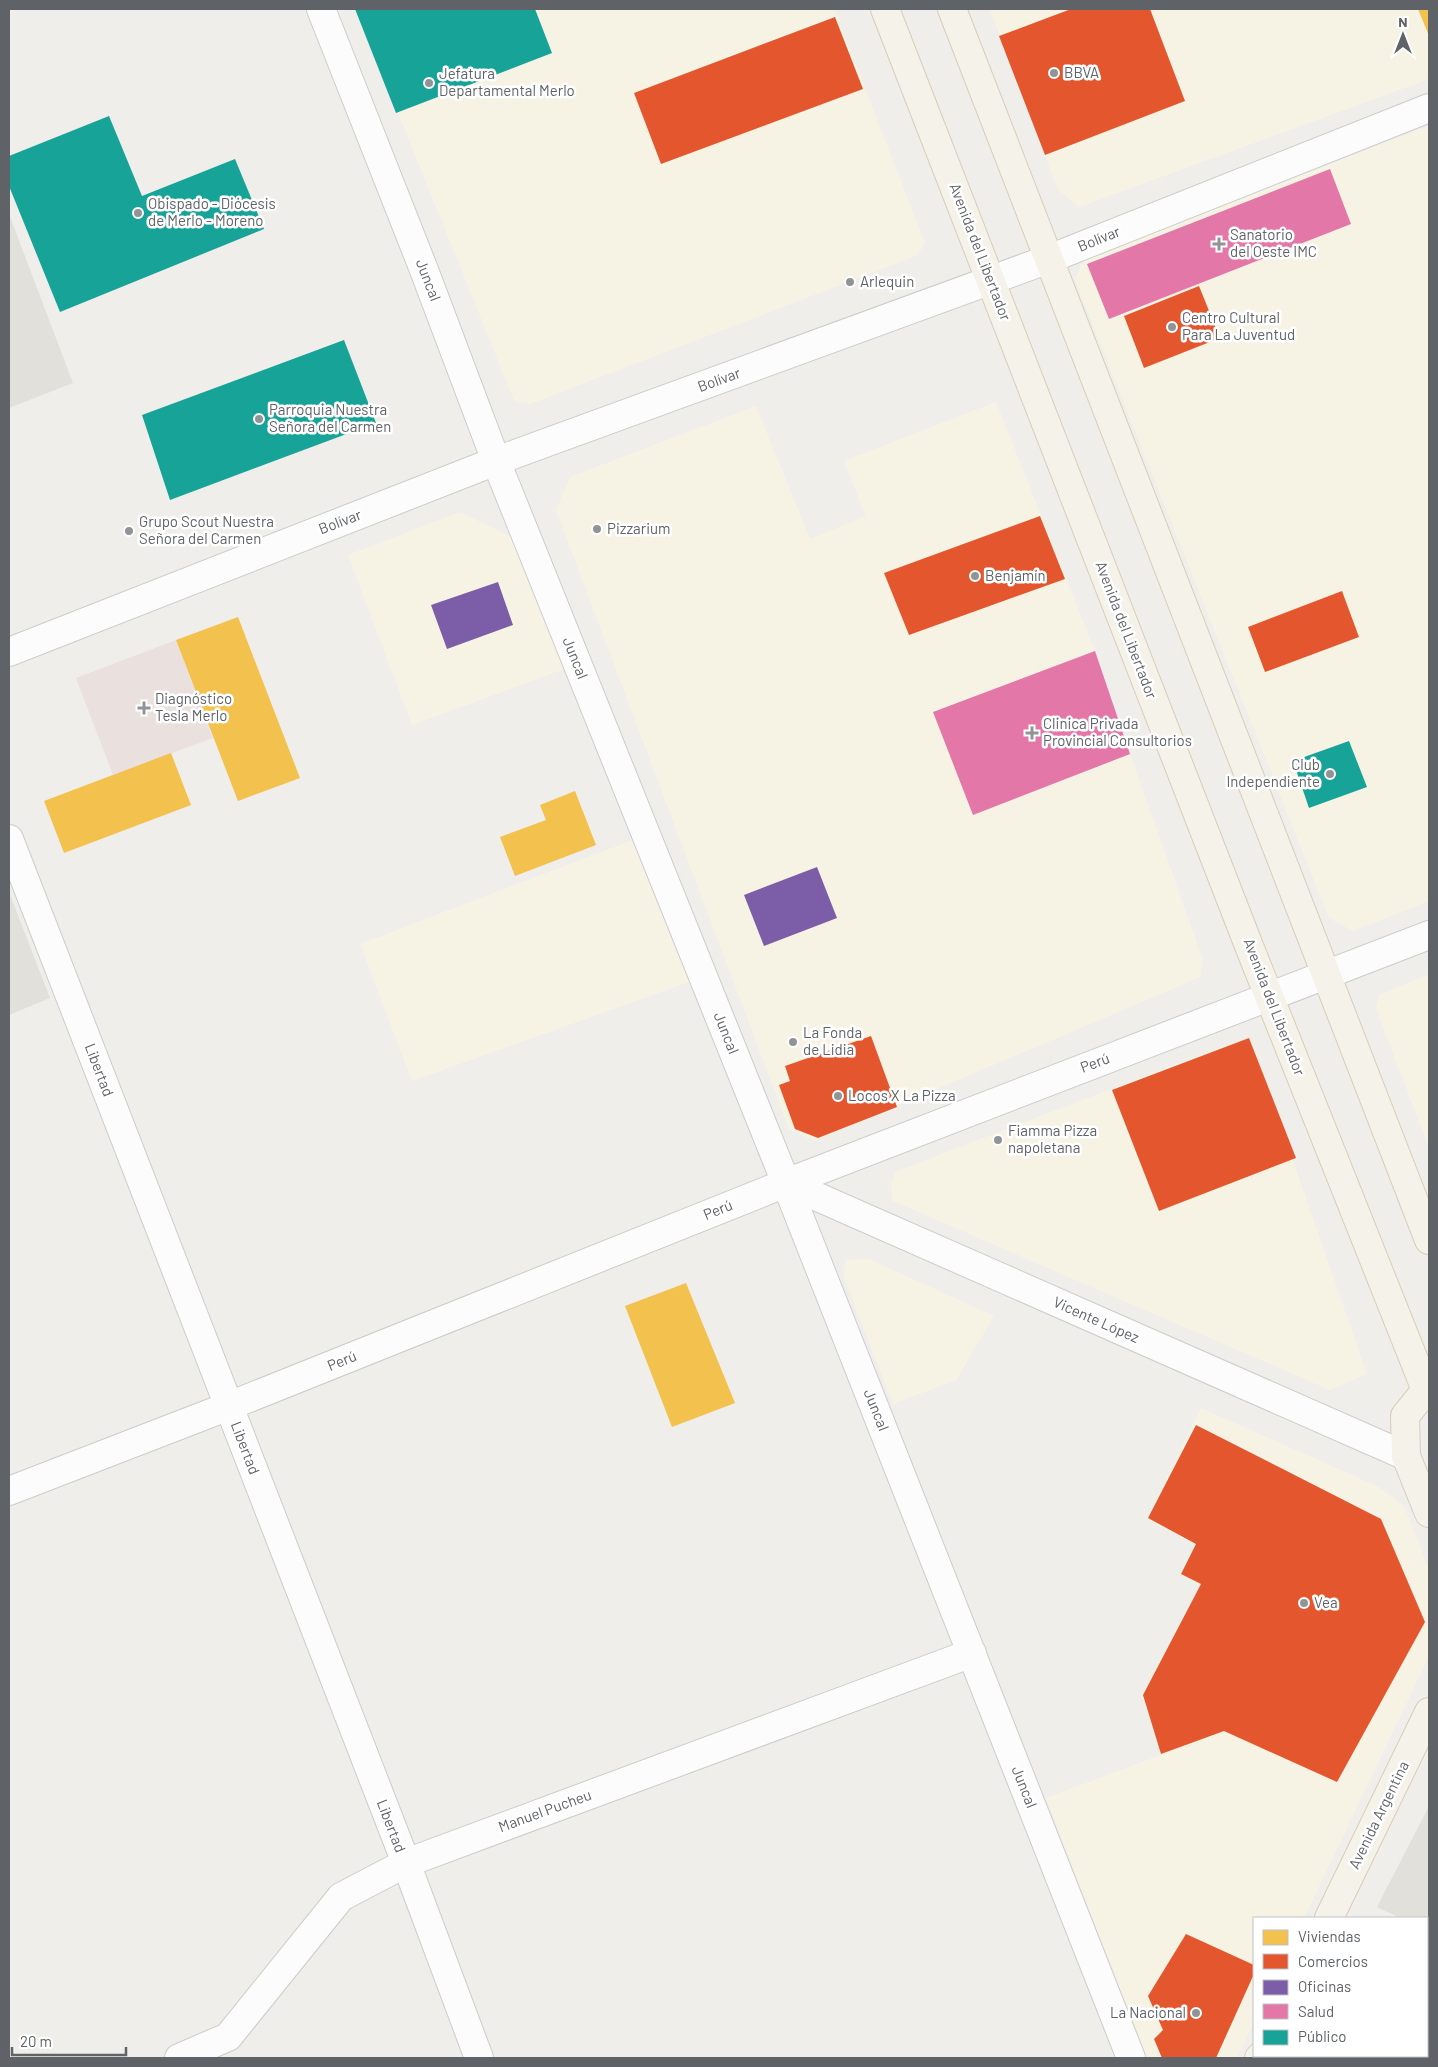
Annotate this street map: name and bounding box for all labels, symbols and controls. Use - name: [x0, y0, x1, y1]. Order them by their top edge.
- north arrow: [1378, 10, 1428, 60]
- text: N: [1398, 13, 1408, 30]
- place label: BBVA: [1064, 63, 1099, 81]
- place label: Jefatura Departamental Merlo: [439, 64, 575, 99]
- marker: BBVA: [1048, 67, 1060, 79]
- marker: Jefatura Departamental Merlo: [423, 77, 435, 89]
- street label: Avenida del Libertador: [946, 180, 1016, 324]
- place label: Obispado - Diócesis de Merlo - Moreno: [148, 194, 276, 229]
- marker: Obispado - Diócesis de Merlo - Moreno: [132, 207, 144, 219]
- street label: Bolívar: [1075, 221, 1123, 255]
- place label: Sanatorio del Oeste IMC: [1230, 225, 1317, 260]
- marker: Sanatorio del Oeste IMC: [1212, 237, 1226, 251]
- street label: Juncal: [413, 256, 445, 303]
- place label: Arlequin: [860, 272, 914, 290]
- marker: Arlequin: [844, 276, 856, 288]
- place label: Centro Cultural Para La Juventud: [1182, 308, 1295, 343]
- marker: Centro Cultural Para La Juventud: [1166, 321, 1178, 333]
- street label: Bolívar: [695, 363, 743, 395]
- place label: Parroquia Nuestra Señora del Carmen: [269, 400, 391, 435]
- marker: Parroquia Nuestra Señora del Carmen: [253, 413, 265, 425]
- street label: Bolívar: [316, 505, 364, 537]
- place label: Grupo Scout Nuestra Señora del Carmen: [139, 512, 274, 547]
- place label: Pizzarium: [607, 519, 670, 537]
- marker: Pizzarium: [591, 523, 603, 535]
- marker: Grupo Scout Nuestra Señora del Carmen: [123, 525, 135, 537]
- street label: Avenida del Libertador: [1092, 558, 1162, 702]
- place label: Benjamín: [985, 566, 1046, 584]
- marker: Benjamín: [969, 570, 981, 582]
- street label: Juncal: [559, 634, 592, 681]
- place label: Diagnóstico Tesla Merlo: [155, 689, 232, 724]
- marker: Diagnóstico Tesla Merlo: [137, 701, 151, 715]
- place label: Clinica Privada Provincial Consultorios: [1043, 714, 1192, 749]
- marker: Clinica Privada Provincial Consultorios: [1025, 726, 1039, 740]
- place label: Club Independiente: [1226, 755, 1320, 790]
- marker: Club Independiente: [1324, 768, 1336, 780]
- street label: Avenida del Libertador: [1240, 935, 1310, 1079]
- street label: Juncal: [710, 1009, 743, 1056]
- place label: La Fonda de Lidia: [803, 1023, 862, 1058]
- marker: La Fonda de Lidia: [787, 1036, 799, 1048]
- street label: Libertad: [82, 1041, 118, 1099]
- street label: Perú: [1077, 1048, 1112, 1076]
- place label: Locos X La Pizza: [848, 1086, 956, 1104]
- marker: Locos X La Pizza: [832, 1090, 844, 1102]
- place label: Fiamma Pizza napoletana: [1008, 1121, 1097, 1156]
- marker: Fiamma Pizza napoletana: [992, 1134, 1004, 1146]
- street label: Perú: [700, 1195, 735, 1223]
- street label: Vicente López: [1051, 1292, 1142, 1346]
- street label: Perú: [324, 1346, 359, 1374]
- street label: Juncal: [860, 1386, 893, 1433]
- street label: Libertad: [228, 1419, 264, 1477]
- place label: Vea: [1314, 1593, 1338, 1611]
- marker: Vea: [1298, 1597, 1310, 1609]
- street label: Avenida Argentina: [1344, 1758, 1412, 1871]
- street label: Juncal: [1008, 1763, 1041, 1810]
- street label: Manuel Pucheu: [496, 1785, 594, 1835]
- street label: Libertad: [374, 1797, 410, 1855]
- legend: [1253, 1917, 1428, 2057]
- text: Viviendas: [1298, 1927, 1361, 1945]
- text: Comercios: [1298, 1952, 1368, 1970]
- text: Oficinas: [1298, 1977, 1351, 1995]
- text: Salud: [1298, 2002, 1334, 2020]
- place label: La Nacional: [1110, 2003, 1186, 2021]
- marker: La Nacional: [1190, 2007, 1202, 2019]
- scale bar: [12, 2024, 126, 2056]
- text: Público: [1298, 2027, 1346, 2045]
- text: 20 m: [20, 2032, 52, 2050]

